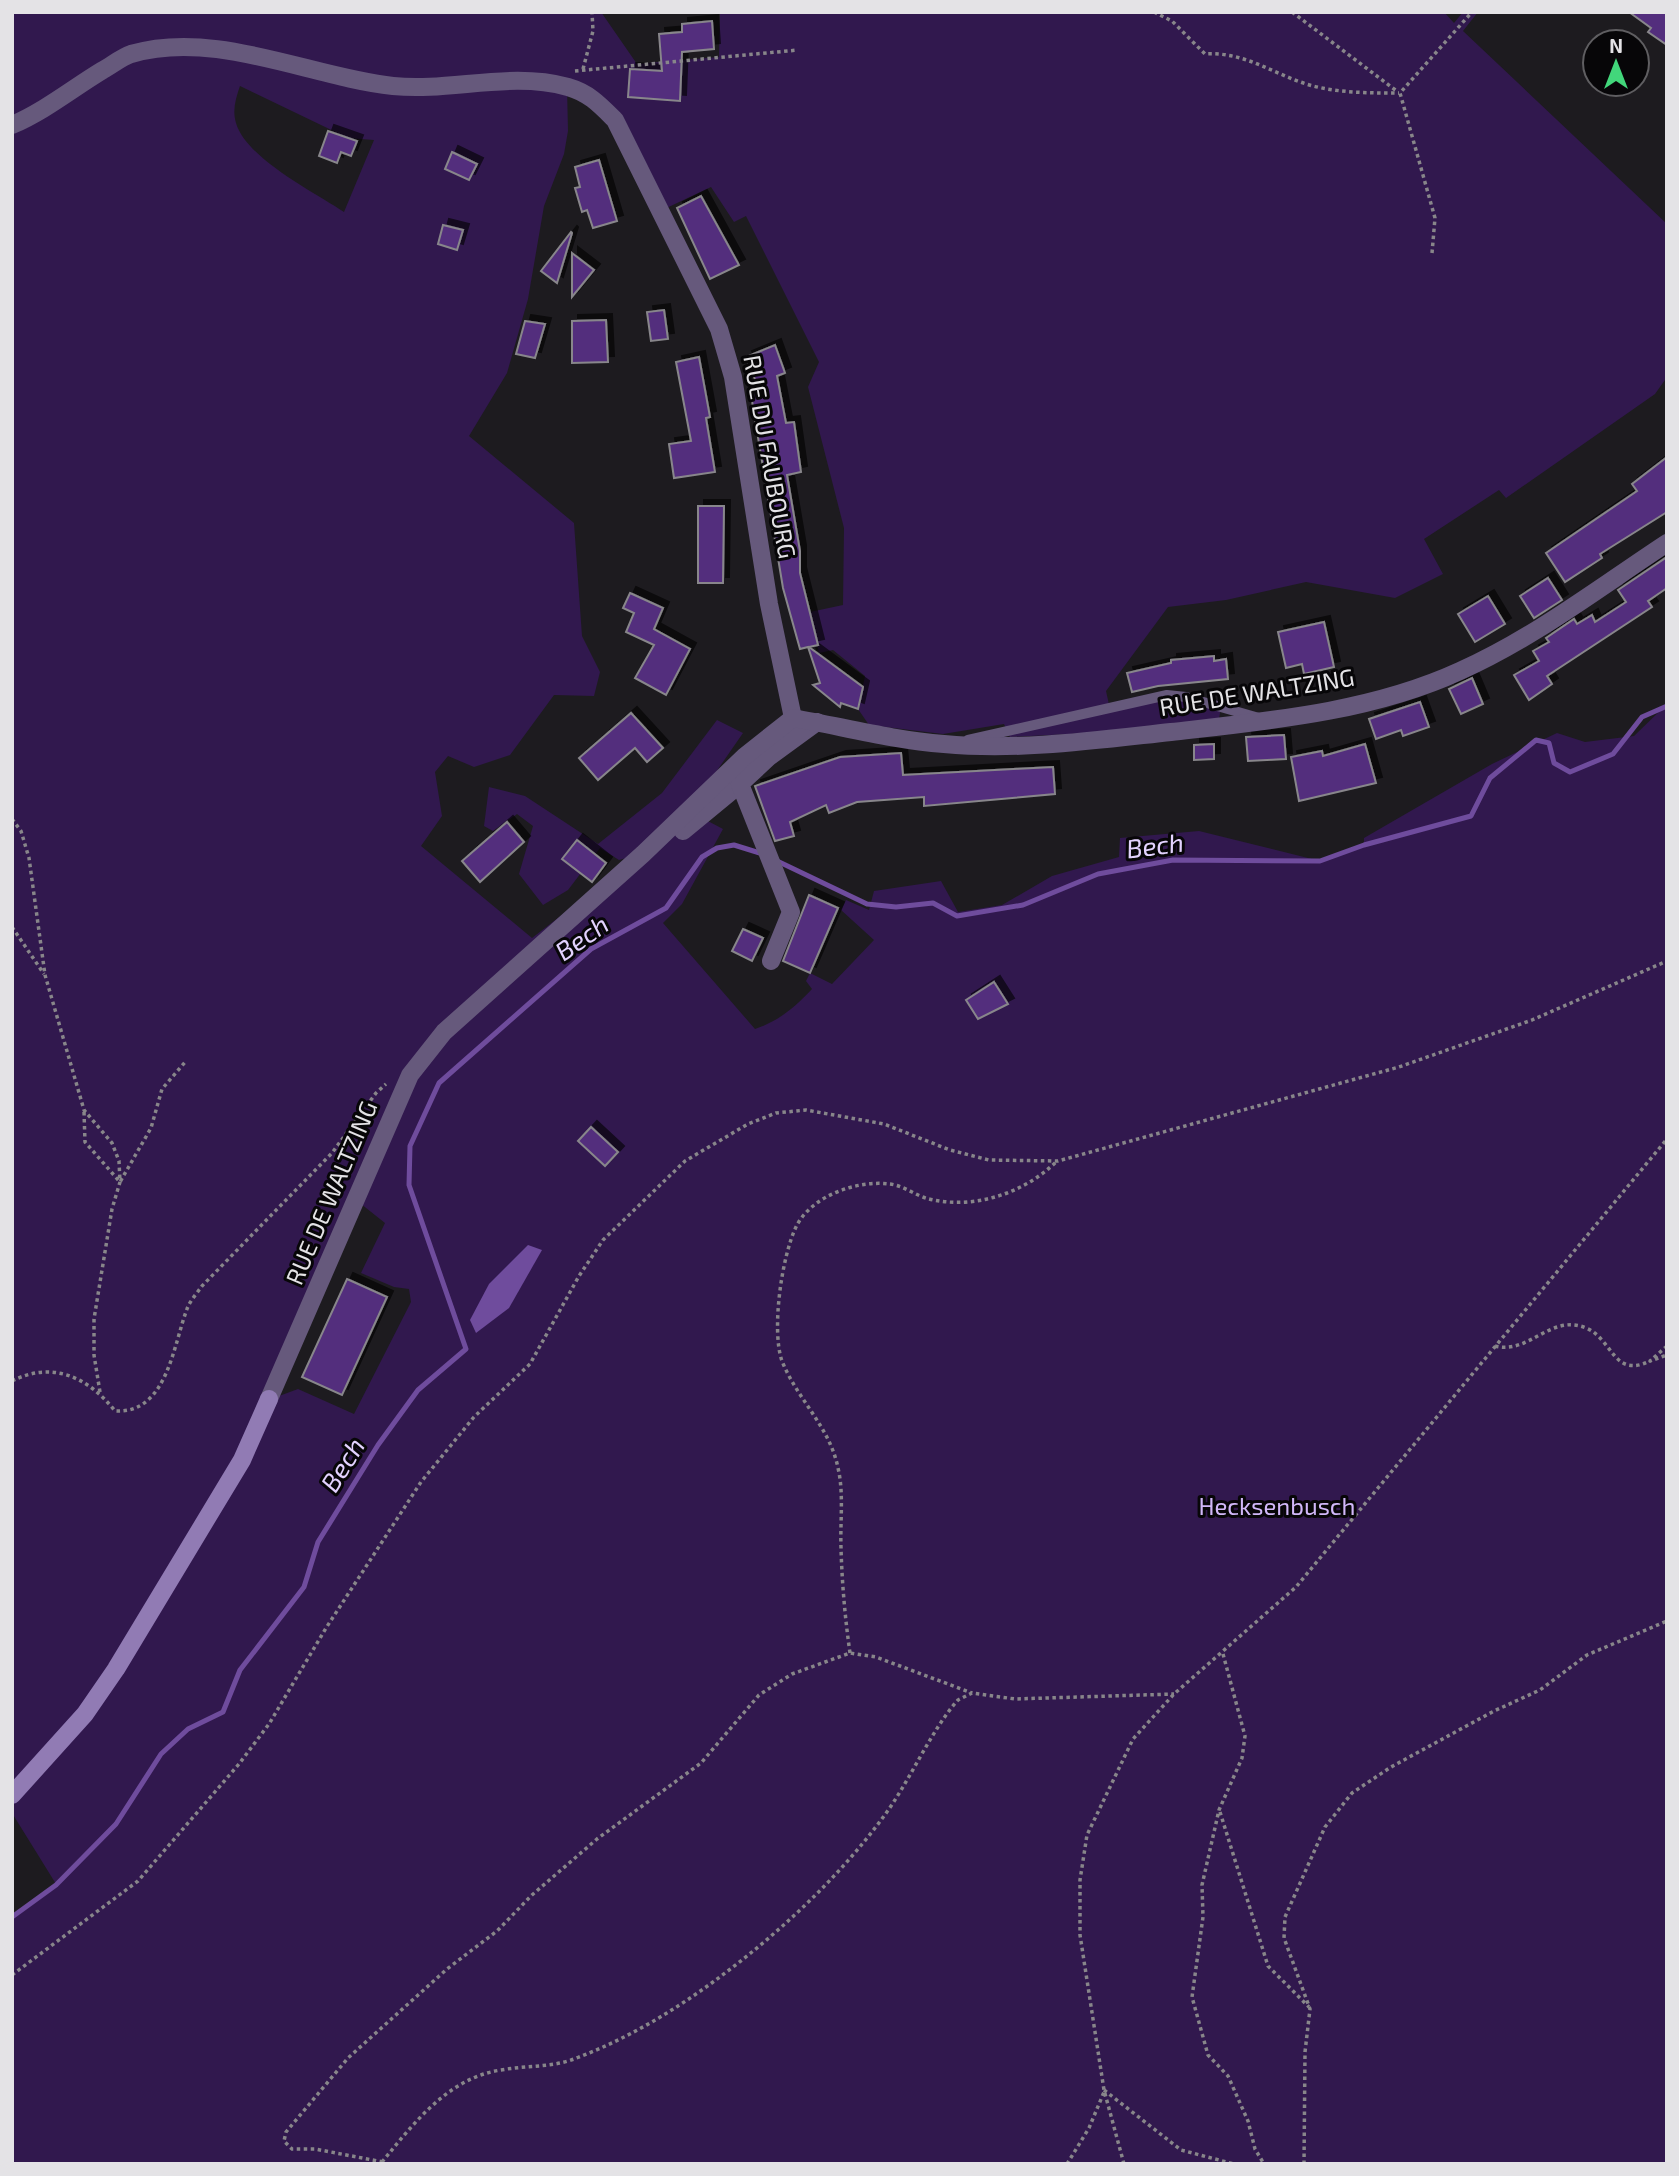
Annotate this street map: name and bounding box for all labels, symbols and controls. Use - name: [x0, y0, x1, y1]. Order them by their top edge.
- north arrow: [1581, 28, 1651, 98]
- text: N: [1609, 34, 1623, 57]
- street label: RUE DU FAUBOURG: [738, 353, 803, 561]
- street label: RUE DE WALTZING: [1157, 662, 1356, 721]
- water label: Bech: [1124, 826, 1185, 863]
- water label: Bech: [549, 908, 614, 966]
- street label: RUE DE WALTZING: [279, 1096, 382, 1289]
- water label: Bech: [313, 1432, 370, 1497]
- park label: Hecksenbusch: [1198, 1491, 1356, 1520]

